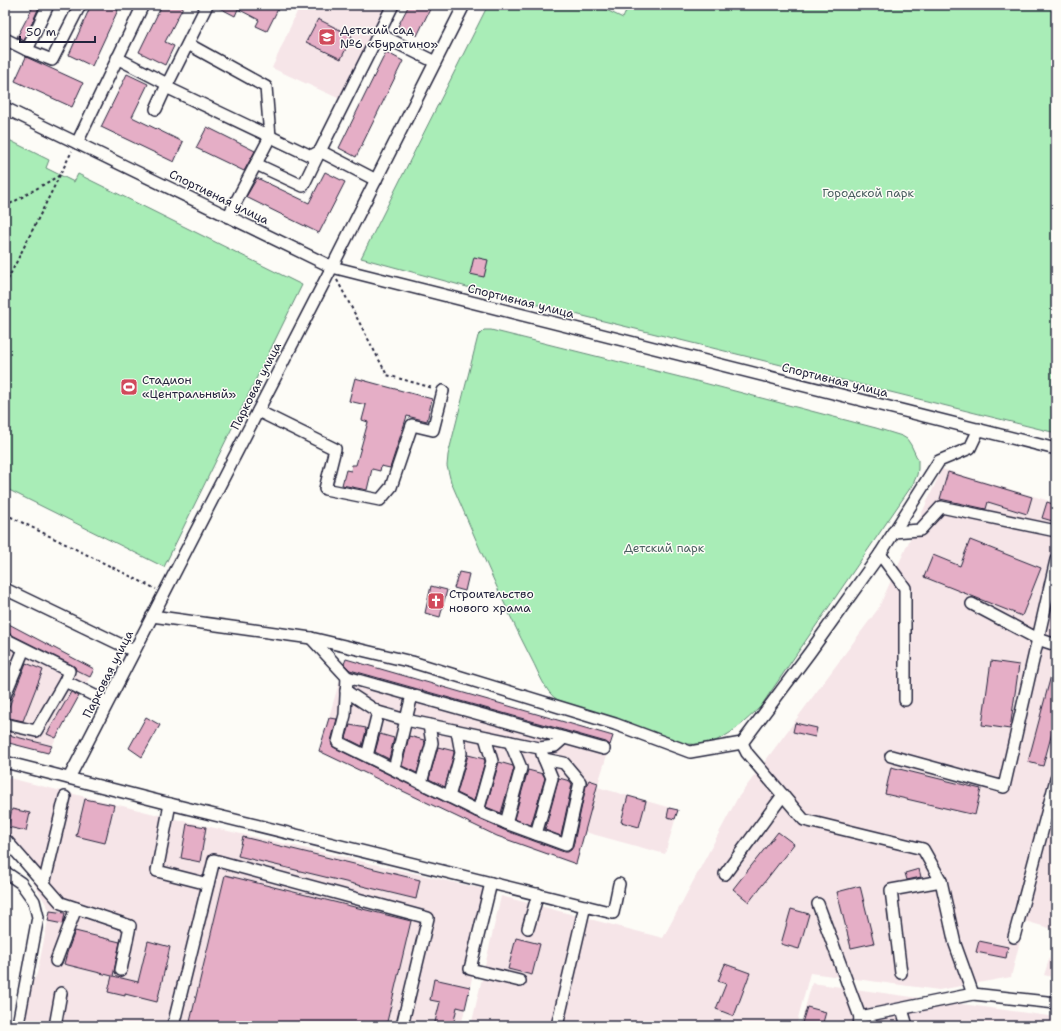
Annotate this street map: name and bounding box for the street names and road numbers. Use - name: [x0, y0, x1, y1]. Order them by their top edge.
- street label: Спортивная улица: [166, 166, 272, 228]
- street label: Спортивная улица: [466, 280, 576, 322]
- street label: Парковая улица: [227, 339, 285, 432]
- street label: Спортивная улица: [780, 359, 890, 401]
- street label: Парковая улица: [79, 627, 137, 720]

